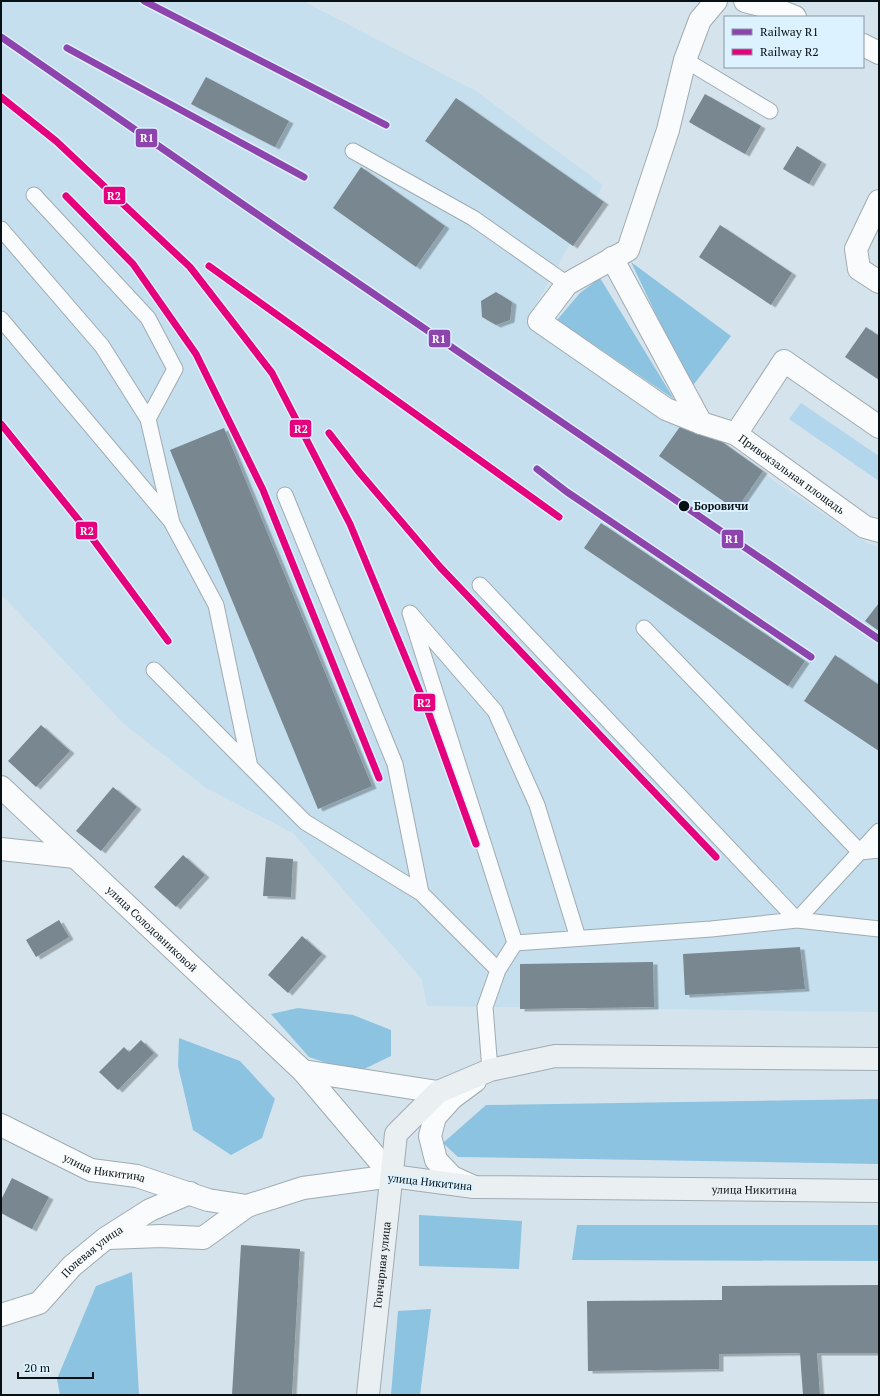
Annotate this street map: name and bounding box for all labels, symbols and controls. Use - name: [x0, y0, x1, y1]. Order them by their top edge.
- legend: [724, 16, 864, 68]
- text: Railway R1: [760, 24, 819, 39]
- text: Railway R2: [760, 44, 819, 59]
- line badge: R1: [135, 128, 158, 148]
- text: R1: [140, 131, 154, 145]
- line badge: R2: [103, 186, 126, 205]
- text: R2: [107, 189, 121, 203]
- line badge: R1: [428, 329, 451, 348]
- text: R1: [432, 332, 446, 346]
- line badge: R2: [289, 419, 312, 438]
- text: R2: [294, 422, 308, 436]
- street label: Привокзальная площадь: [736, 431, 848, 517]
- marker: Боровичи: [677, 499, 691, 513]
- place label: Боровичи: [694, 499, 749, 513]
- line badge: R2: [75, 521, 98, 540]
- text: R2: [80, 524, 94, 538]
- line badge: R1: [721, 529, 744, 549]
- text: R1: [725, 532, 739, 546]
- line badge: R2: [413, 693, 436, 712]
- text: R2: [417, 696, 431, 710]
- street label: улица Солодовниковой: [103, 882, 200, 975]
- street label: улица Никитина: [60, 1150, 148, 1185]
- street label: улица Никитина: [386, 1170, 473, 1193]
- street label: улица Никитина: [711, 1182, 797, 1197]
- street label: Гончарная улица: [370, 1220, 394, 1309]
- street label: Полевая улица: [58, 1222, 126, 1281]
- scale bar: [18, 1354, 93, 1380]
- text: 20 m: [24, 1360, 51, 1375]

